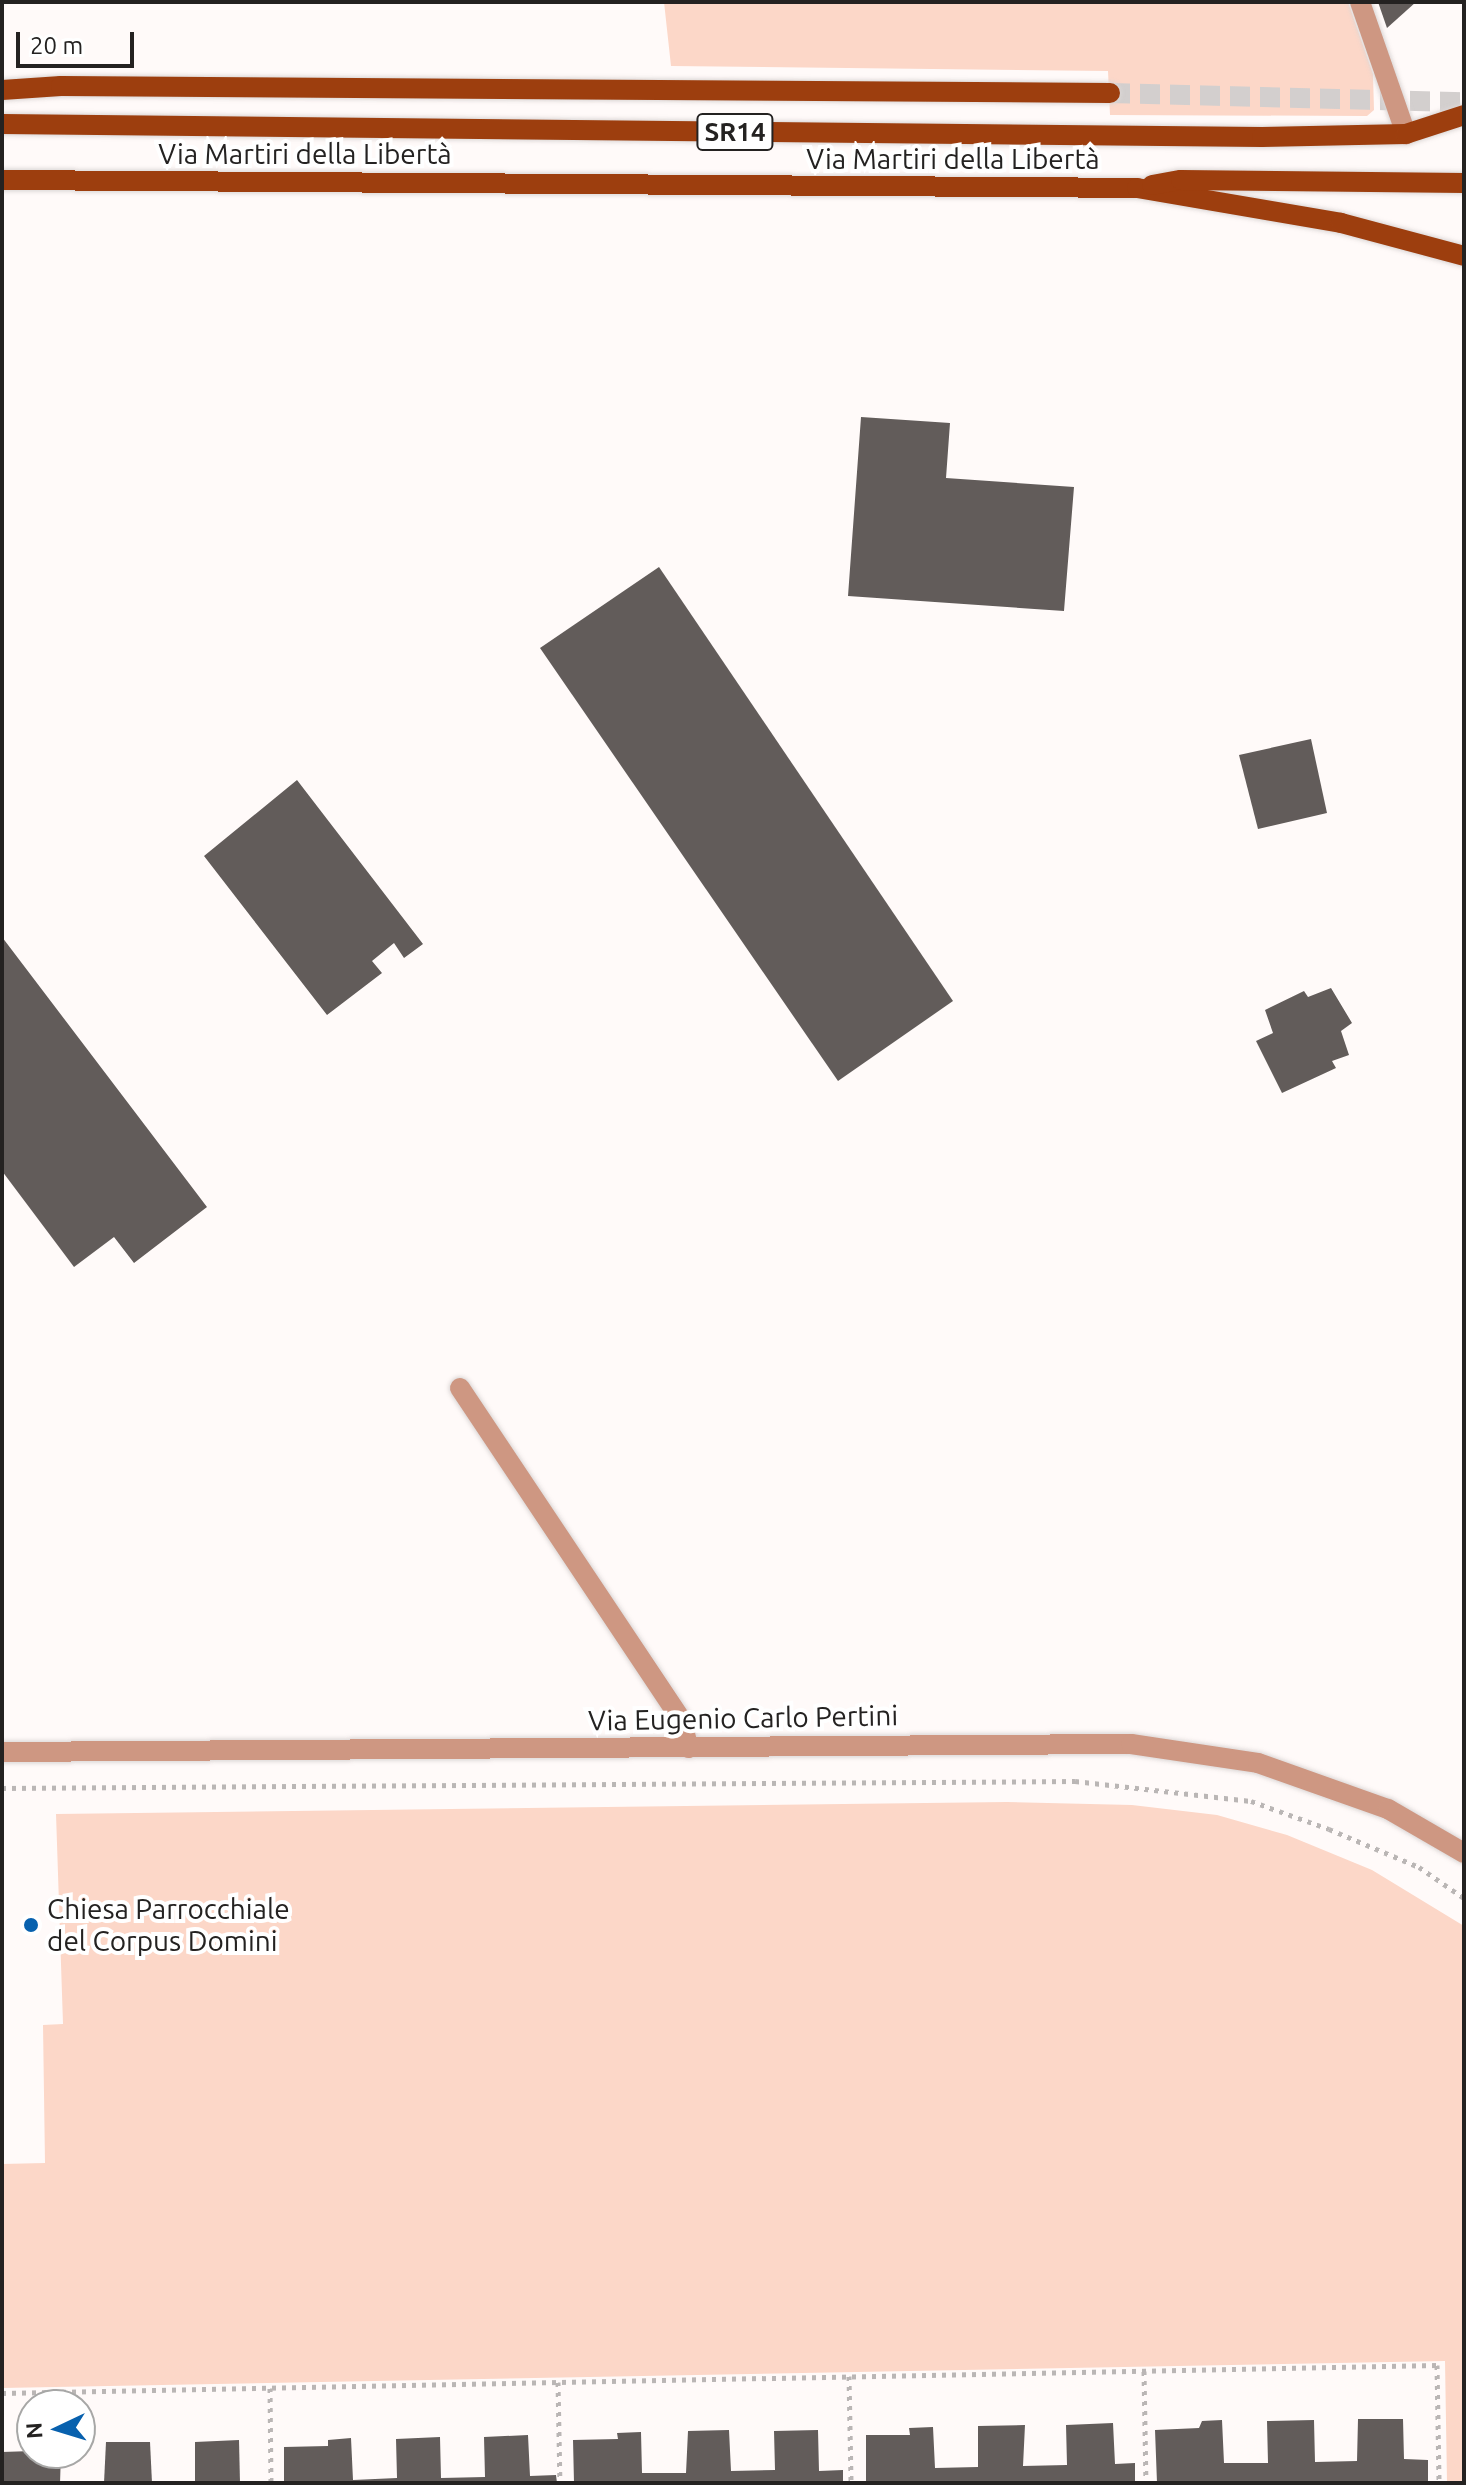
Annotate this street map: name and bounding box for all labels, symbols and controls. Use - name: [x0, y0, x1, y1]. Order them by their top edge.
- scale bar: [20, 16, 138, 66]
- text: 20 m: [30, 32, 83, 59]
- road number: SR14: [695, 110, 775, 154]
- street label: Via Martiri della Libertà: [158, 137, 452, 171]
- street label: Via Martiri della Libertà: [806, 142, 1100, 176]
- street label: Via Eugenio Carlo Pertini: [588, 1698, 898, 1738]
- place label: Chiesa Parrocchiale del Corpus Domini: [47, 1892, 290, 1958]
- marker: Chiesa Parrocchiale del Corpus Domini: [22, 1916, 40, 1934]
- north arrow: [16, 2389, 96, 2469]
- text: N: [21, 2422, 47, 2440]

